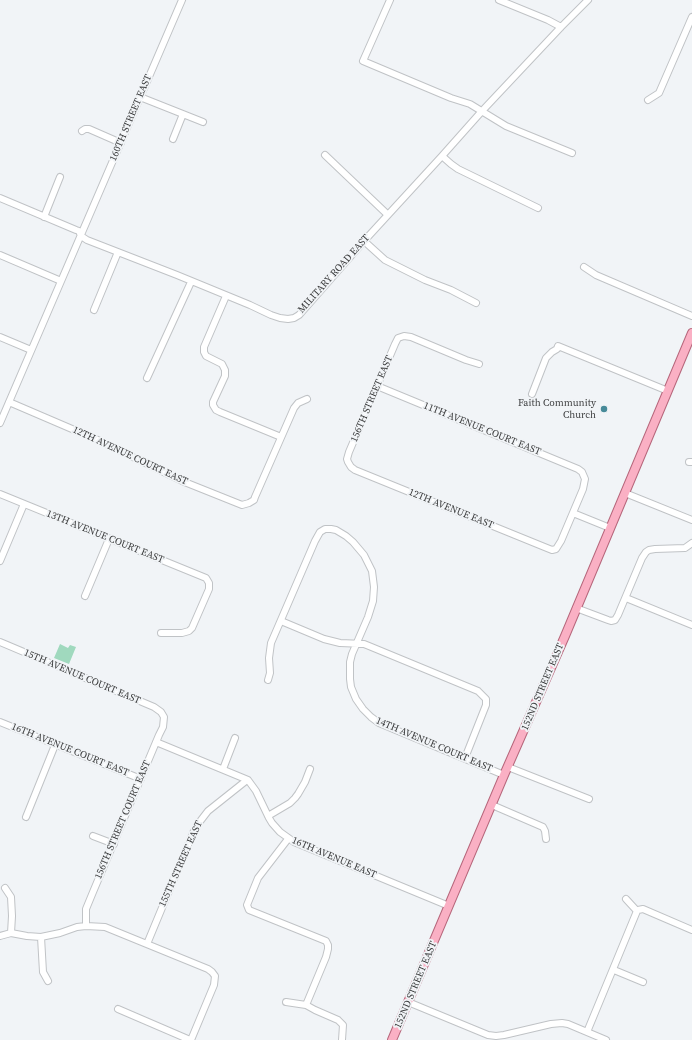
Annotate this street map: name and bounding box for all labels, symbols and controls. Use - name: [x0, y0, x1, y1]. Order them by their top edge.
- street label: 160TH STREET EAST: [107, 73, 155, 163]
- street label: MILITARY ROAD EAST: [296, 232, 372, 316]
- street label: 156TH STREET EAST: [348, 354, 396, 444]
- place label: Faith Community Church: [518, 397, 596, 420]
- street label: 11TH AVENUE COURT EAST: [421, 400, 543, 458]
- marker: Faith Community Church: [599, 404, 609, 414]
- street label: 12TH AVENUE COURT EAST: [71, 424, 189, 488]
- street label: 12TH AVENUE EAST: [407, 486, 495, 532]
- street label: 13TH AVENUE COURT EAST: [44, 508, 166, 566]
- street label: 152ND STREET EAST: [519, 642, 567, 732]
- street label: 15TH AVENUE COURT EAST: [22, 647, 142, 707]
- street label: 14TH AVENUE COURT EAST: [374, 715, 494, 775]
- street label: 16TH AVENUE COURT EAST: [9, 721, 131, 779]
- street label: 156TH STREET COURT EAST: [93, 759, 153, 881]
- street label: 155TH STREET EAST: [157, 819, 205, 909]
- street label: 16TH AVENUE EAST: [290, 835, 378, 881]
- street label: 152ND STREET EAST: [392, 940, 440, 1030]

